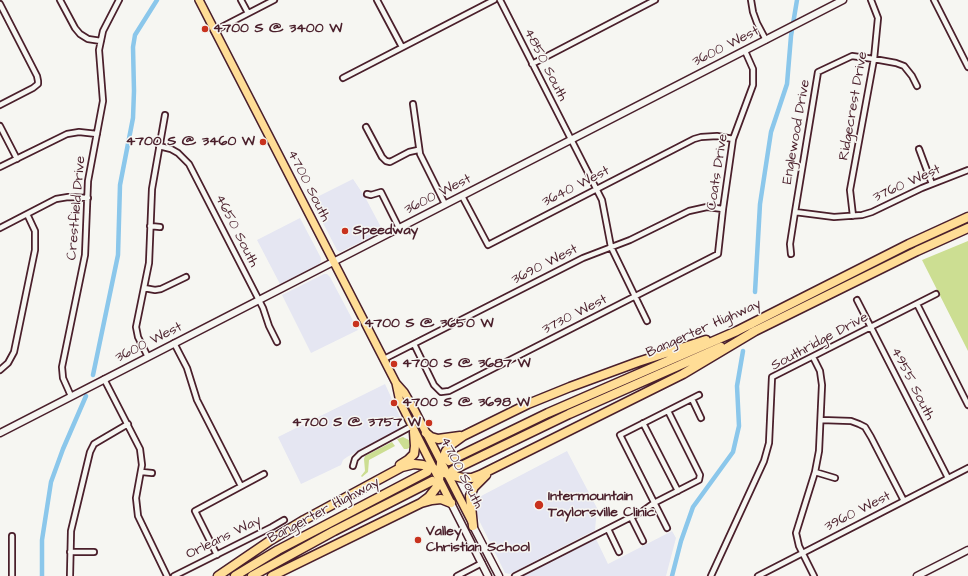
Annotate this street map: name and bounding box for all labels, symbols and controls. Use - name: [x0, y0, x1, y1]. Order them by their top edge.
- place label: 4700 S @ 3400 W: [213, 21, 342, 37]
- street label: 3600 West: [690, 23, 762, 71]
- marker: 4700 S @ 3400 W: [200, 24, 210, 34]
- street label: 4850 South: [519, 26, 571, 104]
- street label: Ridgecrest Drive: [836, 50, 872, 162]
- street label: Englewood Drive: [780, 78, 814, 186]
- street label: Coats Drive: [704, 133, 732, 211]
- place label: 4700 S @ 3460 W: [126, 134, 255, 150]
- marker: 4700 S @ 3460 W: [258, 137, 268, 147]
- street label: 4700 South: [283, 147, 333, 225]
- street label: Crestfield Drive: [64, 155, 90, 261]
- street label: 3760 West: [871, 162, 943, 206]
- street label: 3640 West: [540, 163, 612, 211]
- street label: 3600 West: [402, 171, 474, 219]
- street label: 4650 South: [211, 192, 261, 270]
- place label: Speedway: [353, 223, 418, 239]
- marker: Speedway: [340, 226, 350, 236]
- street label: 3690 West: [509, 241, 581, 289]
- street label: 3730 West: [540, 291, 610, 339]
- street label: Bangerter Highway: [644, 296, 764, 362]
- street label: Southridge Drive: [768, 309, 872, 375]
- place label: 4700 S @ 3650 W: [364, 316, 494, 332]
- street label: 3600 West: [113, 319, 185, 367]
- marker: 4700 S @ 3650 W: [351, 319, 361, 329]
- street label: 4955 South: [886, 345, 938, 423]
- place label: 4700 S @ 3687 W: [402, 356, 531, 372]
- marker: 4700 S @ 3687 W: [389, 359, 399, 369]
- place label: 4700 S @ 3698 W: [402, 395, 530, 411]
- marker: 4700 S @ 3698 W: [389, 398, 399, 408]
- place label: 4700 S @ 3757 W: [292, 415, 421, 431]
- marker: 4700 S @ 3757 W: [424, 418, 434, 428]
- street label: 4700 South: [436, 434, 486, 512]
- street label: Bangerter Highway: [265, 474, 383, 548]
- street label: 3960 West: [822, 488, 894, 536]
- place label: Intermountain Taylorsville Clinic: [548, 489, 656, 522]
- marker: Intermountain Taylorsville Clinic: [533, 499, 545, 511]
- street label: Orleans Way: [184, 513, 264, 563]
- place label: Valley Christian School: [426, 524, 530, 556]
- marker: Valley Christian School: [413, 535, 423, 545]

